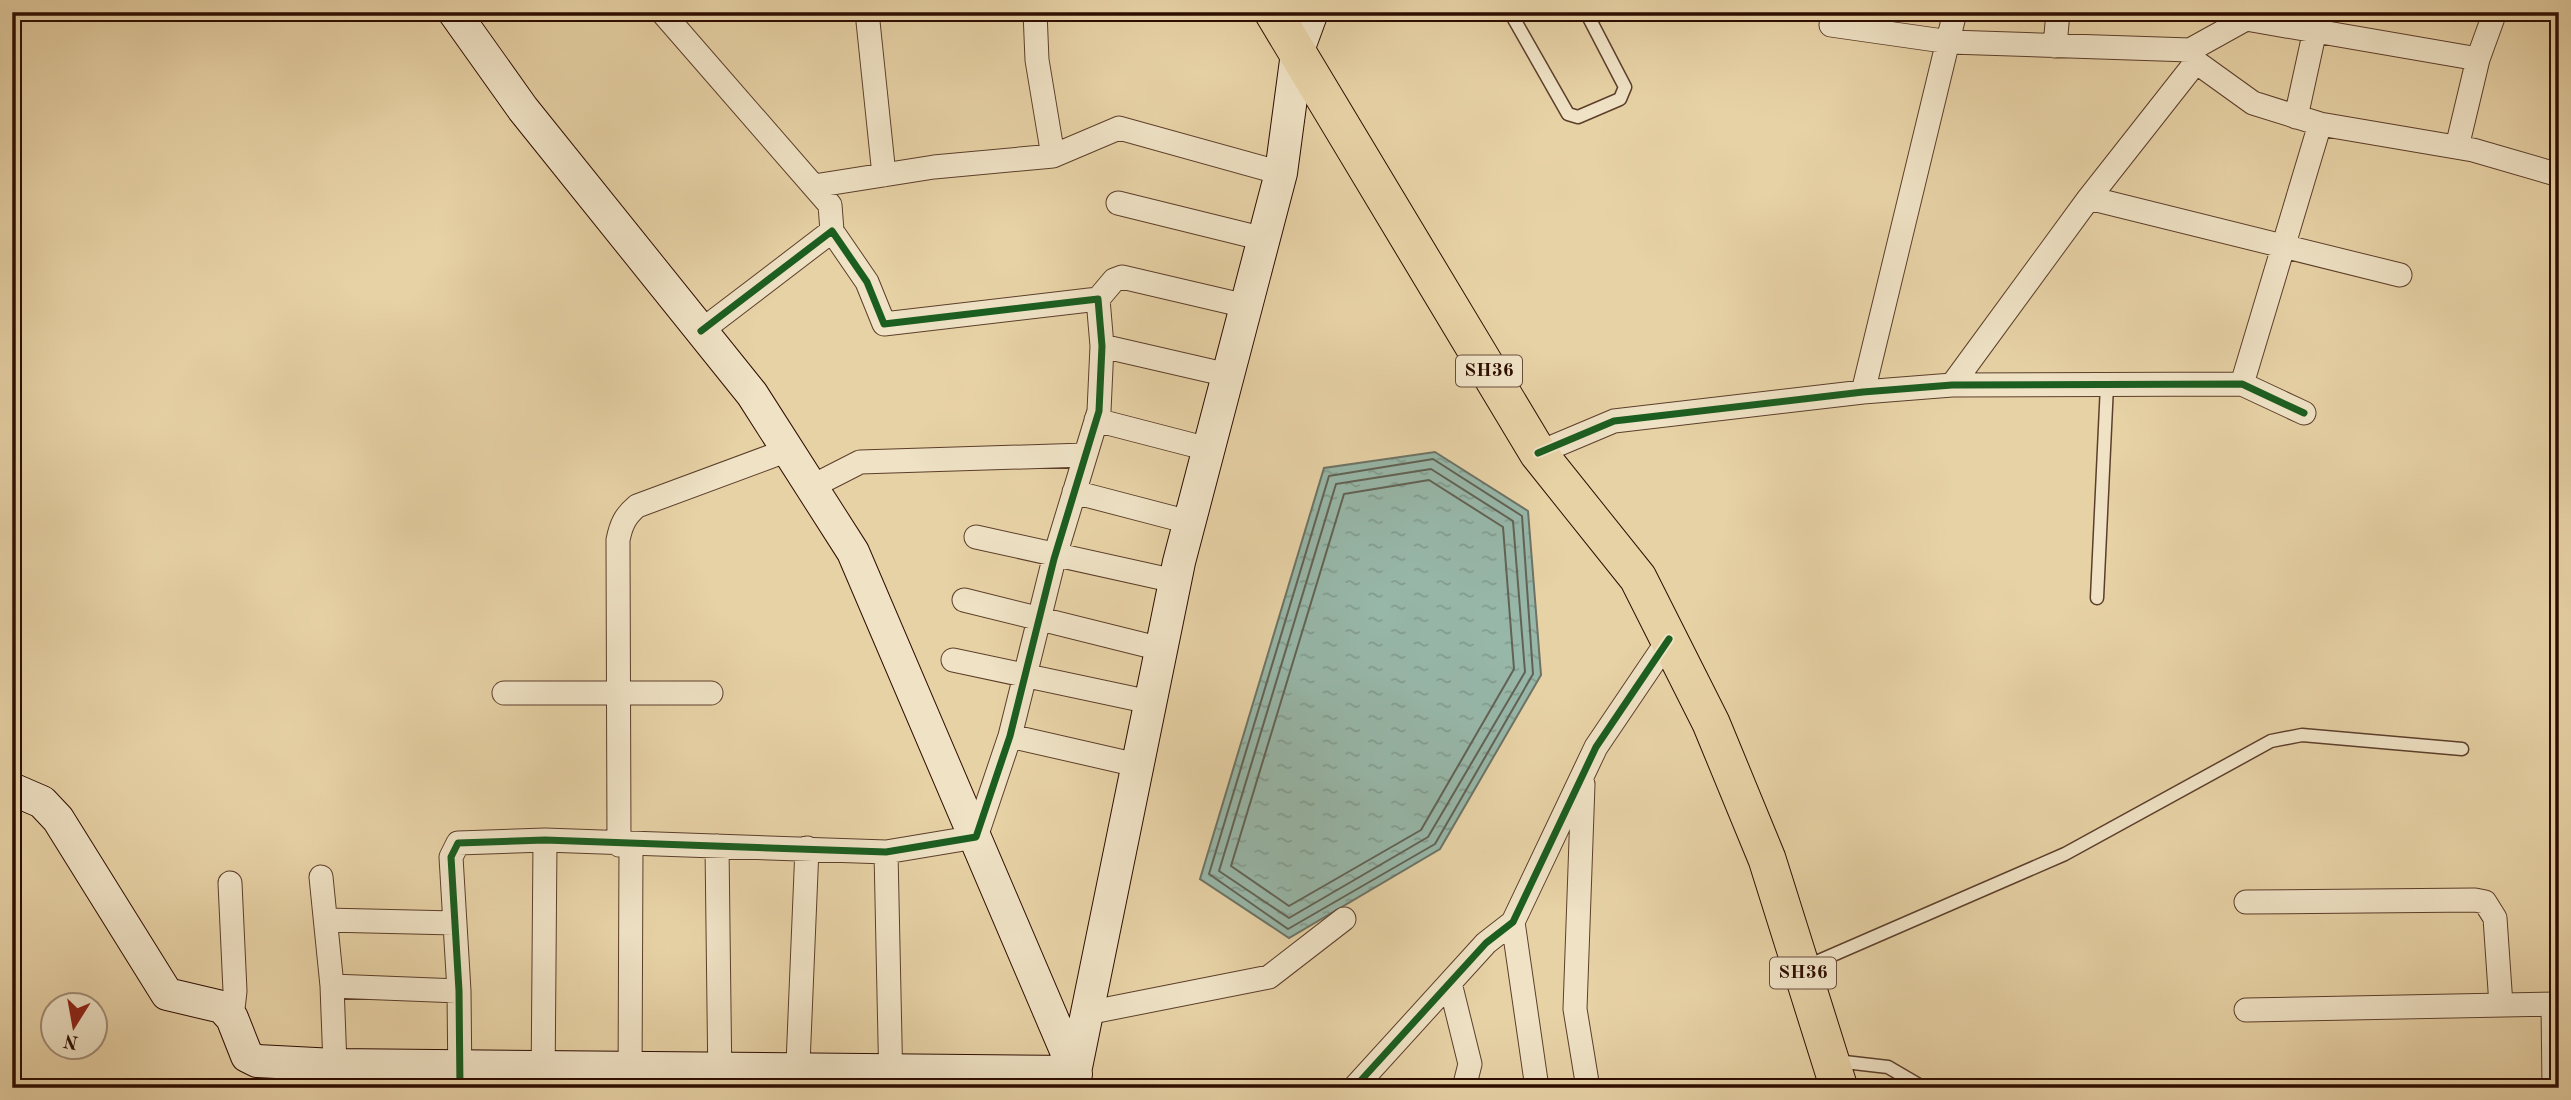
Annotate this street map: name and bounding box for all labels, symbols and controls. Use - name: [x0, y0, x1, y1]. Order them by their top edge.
- road number: SH36: [1456, 356, 1522, 386]
- road number: SH36: [1770, 958, 1836, 988]
- north arrow: [38, 992, 108, 1062]
- text: N: [62, 1029, 80, 1051]

